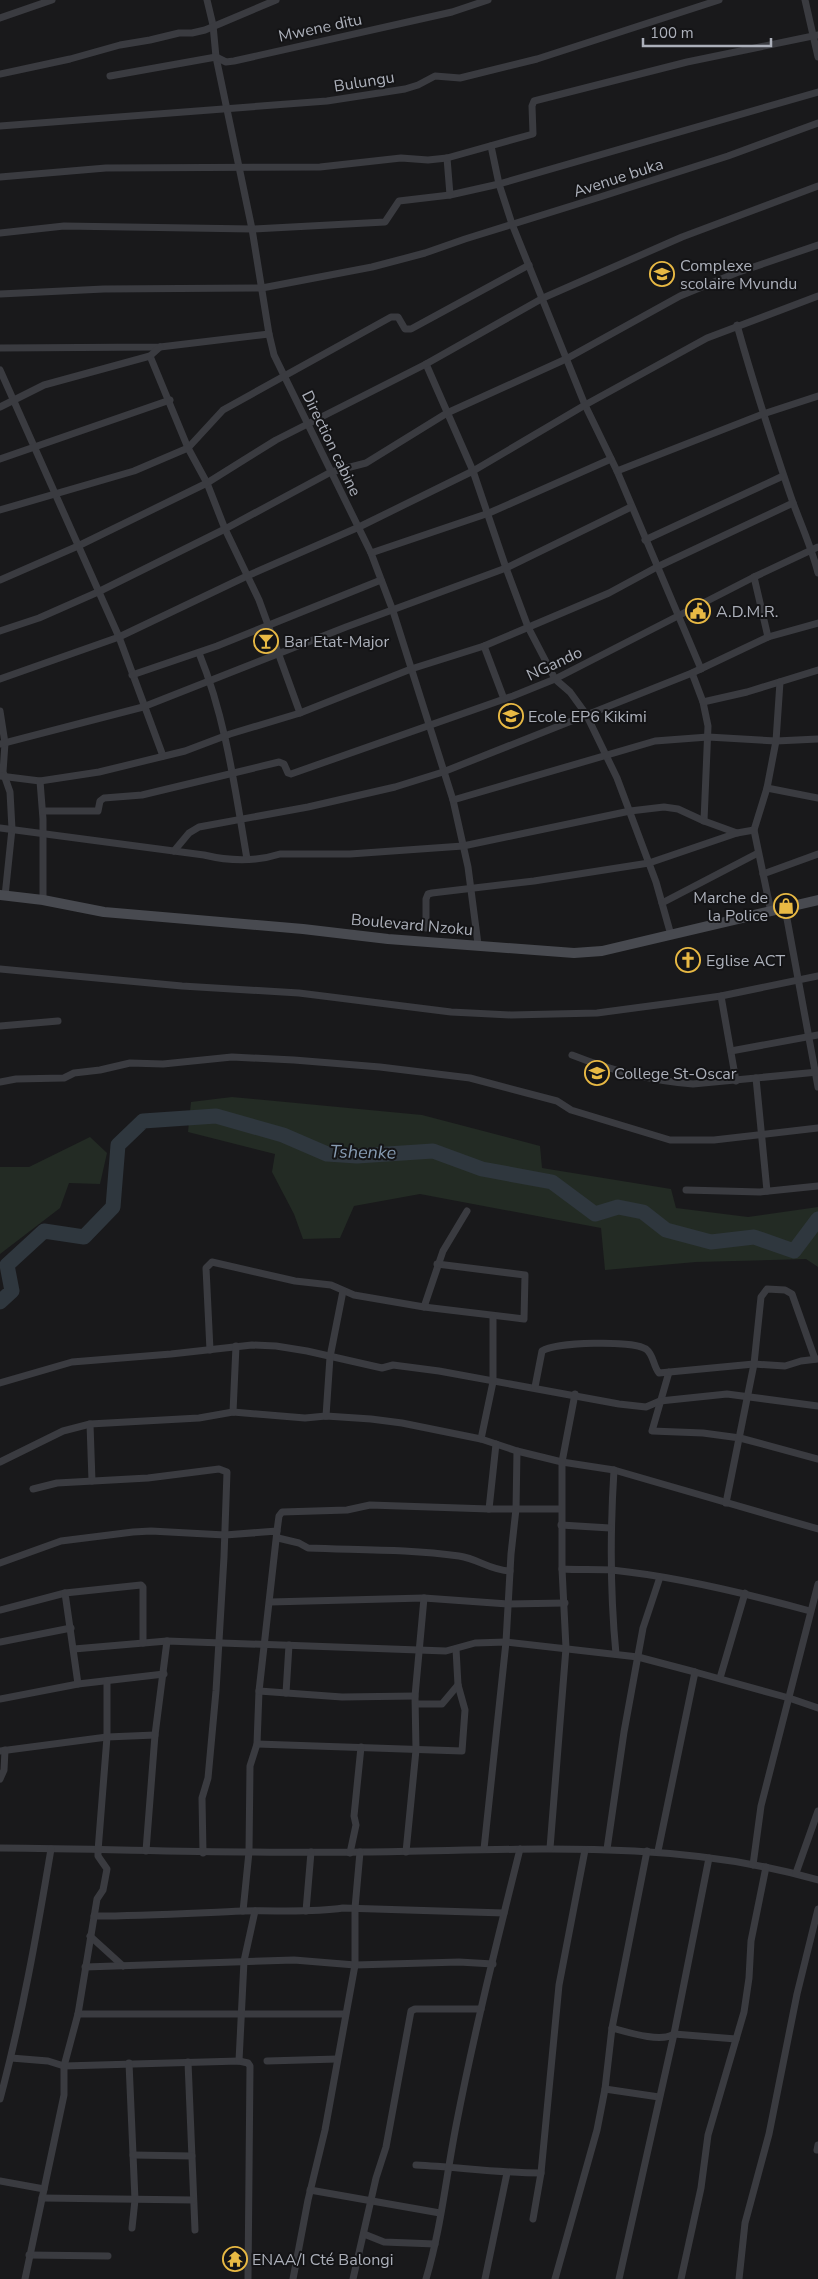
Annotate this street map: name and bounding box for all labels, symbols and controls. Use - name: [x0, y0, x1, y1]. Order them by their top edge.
- street label: Mwene ditu: [276, 8, 364, 48]
- scale bar: [643, 15, 770, 47]
- text: 100 m: [650, 23, 694, 43]
- street label: Bulungu: [332, 66, 396, 98]
- street label: Avenue buka: [571, 153, 666, 203]
- place label: Complexe scolaire Mvundu: [680, 255, 797, 295]
- school or university icon: Complexe scolaire Mvundu: [649, 261, 675, 287]
- street label: Direction cabine: [296, 387, 366, 500]
- public building icon: A.D.M.R.: [685, 598, 711, 624]
- place label: A.D.M.R.: [716, 601, 778, 623]
- bar icon: Bar Etat-Major: [253, 628, 279, 654]
- place label: Bar Etat-Major: [284, 631, 390, 653]
- street label: NGando: [523, 641, 586, 686]
- school or university icon: Ecole EP6 Kikimi: [498, 703, 524, 729]
- place label: Ecole EP6 Kikimi: [528, 706, 647, 728]
- place label: Marche de la Police: [693, 887, 768, 927]
- shop icon: Marche de la Police: [773, 893, 799, 919]
- street label: Boulevard Nzoku: [350, 909, 474, 941]
- church icon: Eglise ACT: [675, 947, 701, 973]
- place label: Eglise ACT: [706, 950, 785, 972]
- school or university icon: College St-Oscar: [584, 1060, 610, 1086]
- place label: College St-Oscar: [614, 1063, 737, 1085]
- water label: Tshenke: [330, 1139, 397, 1165]
- temple icon: ENAA/I Cté Balongi: [222, 2246, 248, 2272]
- place label: ENAA/I Cté Balongi: [252, 2249, 393, 2271]

